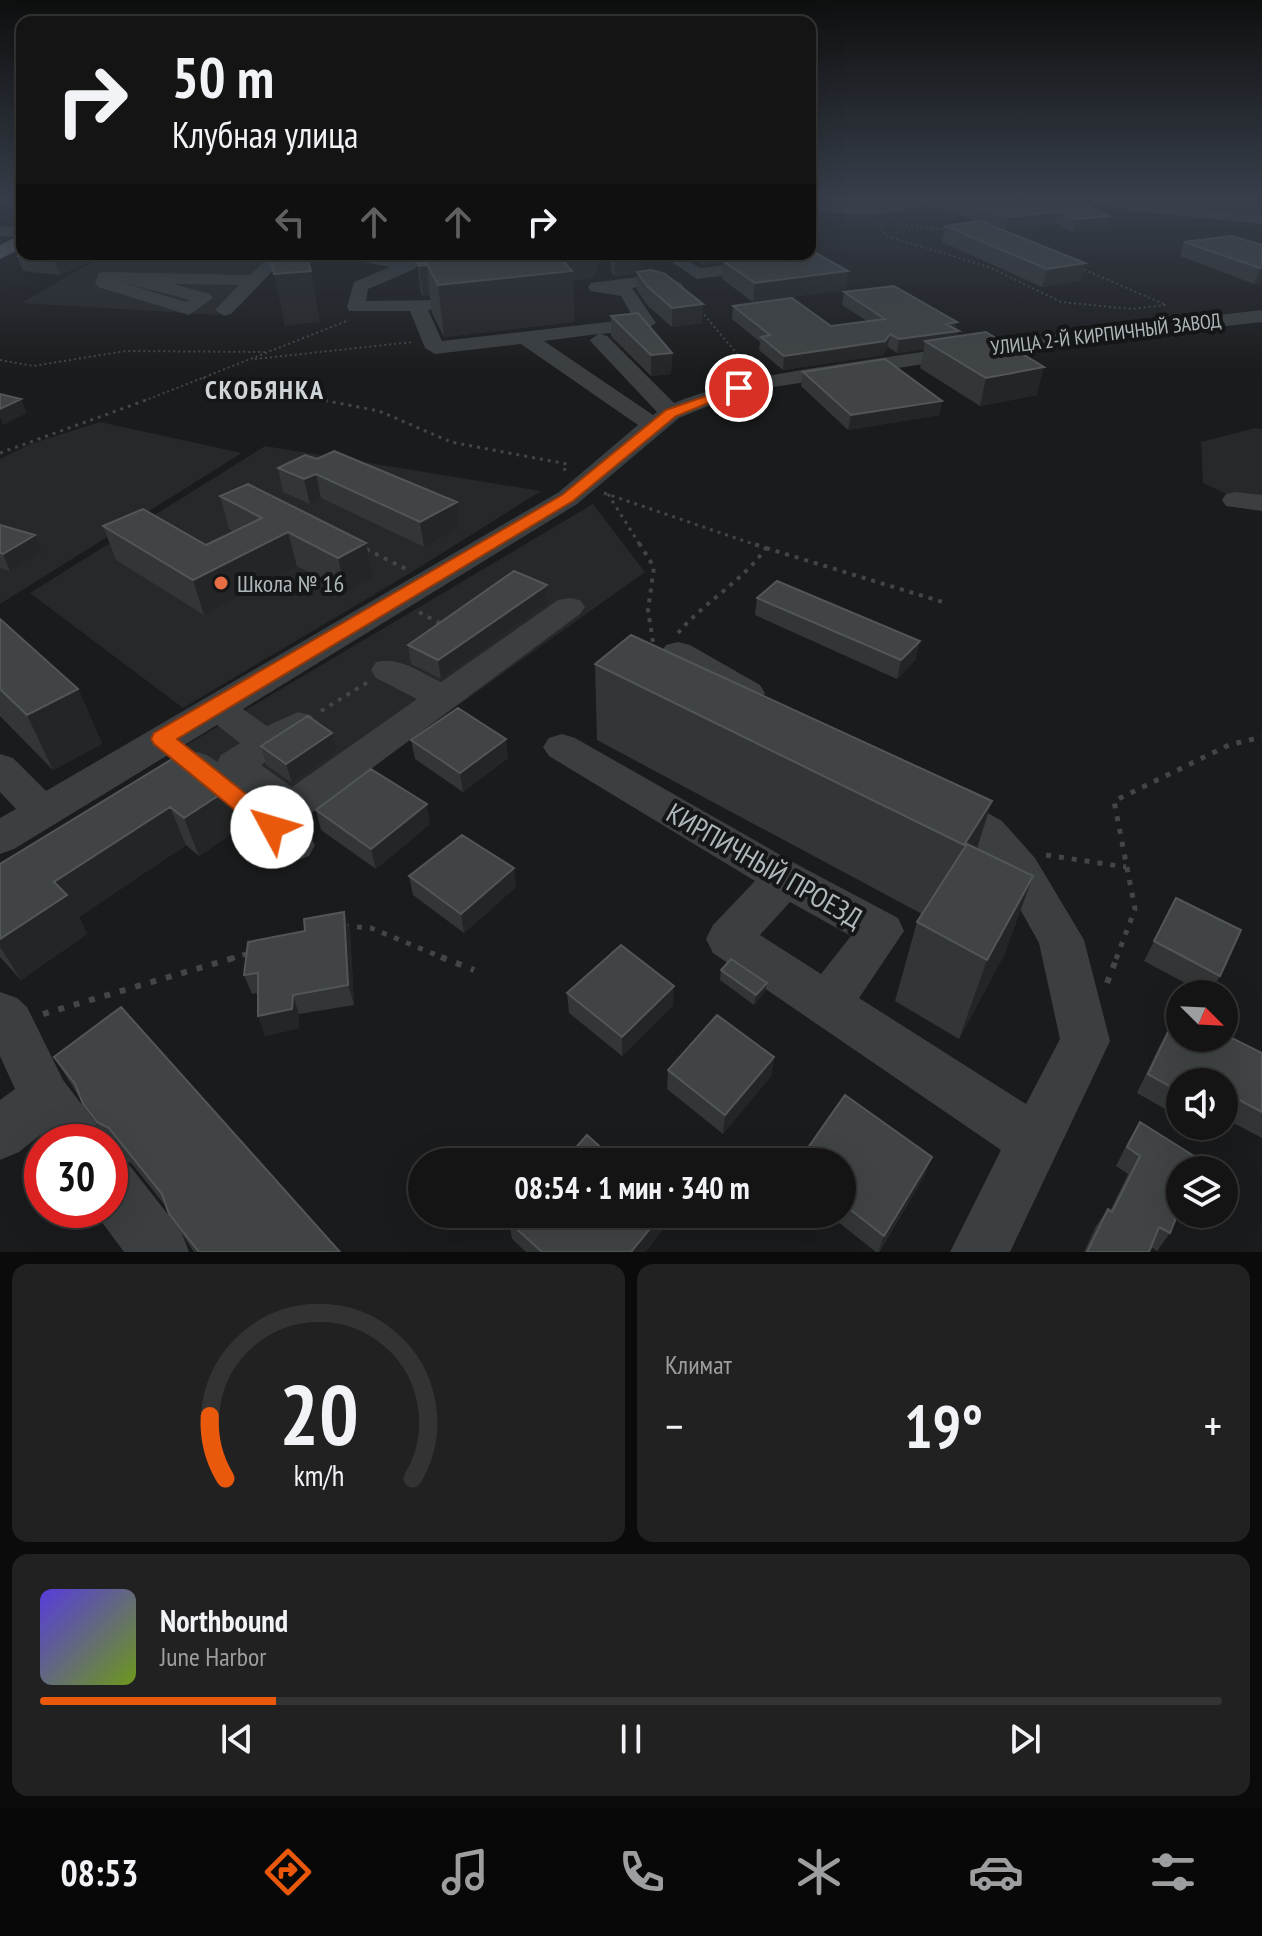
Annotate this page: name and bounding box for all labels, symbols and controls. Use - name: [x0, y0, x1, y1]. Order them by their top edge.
- text: 50 m: [172, 41, 274, 113]
- icon: right: [40, 48, 144, 152]
- text: Клубная улица: [172, 111, 358, 158]
- icon: left: [268, 200, 312, 244]
- icon: ahead: [352, 200, 396, 244]
- icon: ahead: [436, 200, 480, 244]
- icon: right: [520, 200, 564, 244]
- street label: УЛИЦА 2-Й КИРПИЧНЫЙ ЗАВОД: [989, 307, 1223, 361]
- pin: [705, 354, 773, 422]
- icon: arrive: [717, 366, 761, 410]
- district label: СКОБЯНКА: [205, 373, 325, 406]
- place label: Школа № 16: [237, 568, 344, 599]
- marker: Школа № 16: [212, 574, 230, 592]
- position arrow: [230, 785, 314, 869]
- street label: КИРПИЧНЫЙ ПРОЕЗД: [660, 794, 870, 936]
- north arrow: [1166, 980, 1238, 1052]
- map controls: [1166, 980, 1238, 1228]
- button: sound: [1166, 1068, 1238, 1140]
- speed limit sign: 30: [24, 1124, 128, 1228]
- button: layers: [1166, 1156, 1238, 1228]
- text: 08:54 · 1 мин · 340 m: [514, 1168, 750, 1207]
- text: Климат: [665, 1348, 732, 1381]
- text: 20: [279, 1360, 358, 1468]
- text: 19°: [904, 1387, 983, 1465]
- text: −: [665, 1397, 683, 1454]
- text: +: [1204, 1397, 1222, 1454]
- text: km/h: [293, 1457, 344, 1494]
- text: Northbound: [160, 1601, 288, 1640]
- text: June Harbor: [160, 1640, 266, 1673]
- icon: previous: [215, 1717, 259, 1761]
- icon: pause: [609, 1717, 653, 1761]
- icon: next: [1003, 1717, 1047, 1761]
- icon: directions: [260, 1844, 316, 1900]
- icon: music: [437, 1844, 493, 1900]
- icon: phone: [614, 1844, 670, 1900]
- icon: climate: [791, 1844, 847, 1900]
- icon: car: [968, 1844, 1024, 1900]
- icon: filters: [1145, 1844, 1201, 1900]
- text: 08:53: [61, 1849, 138, 1896]

